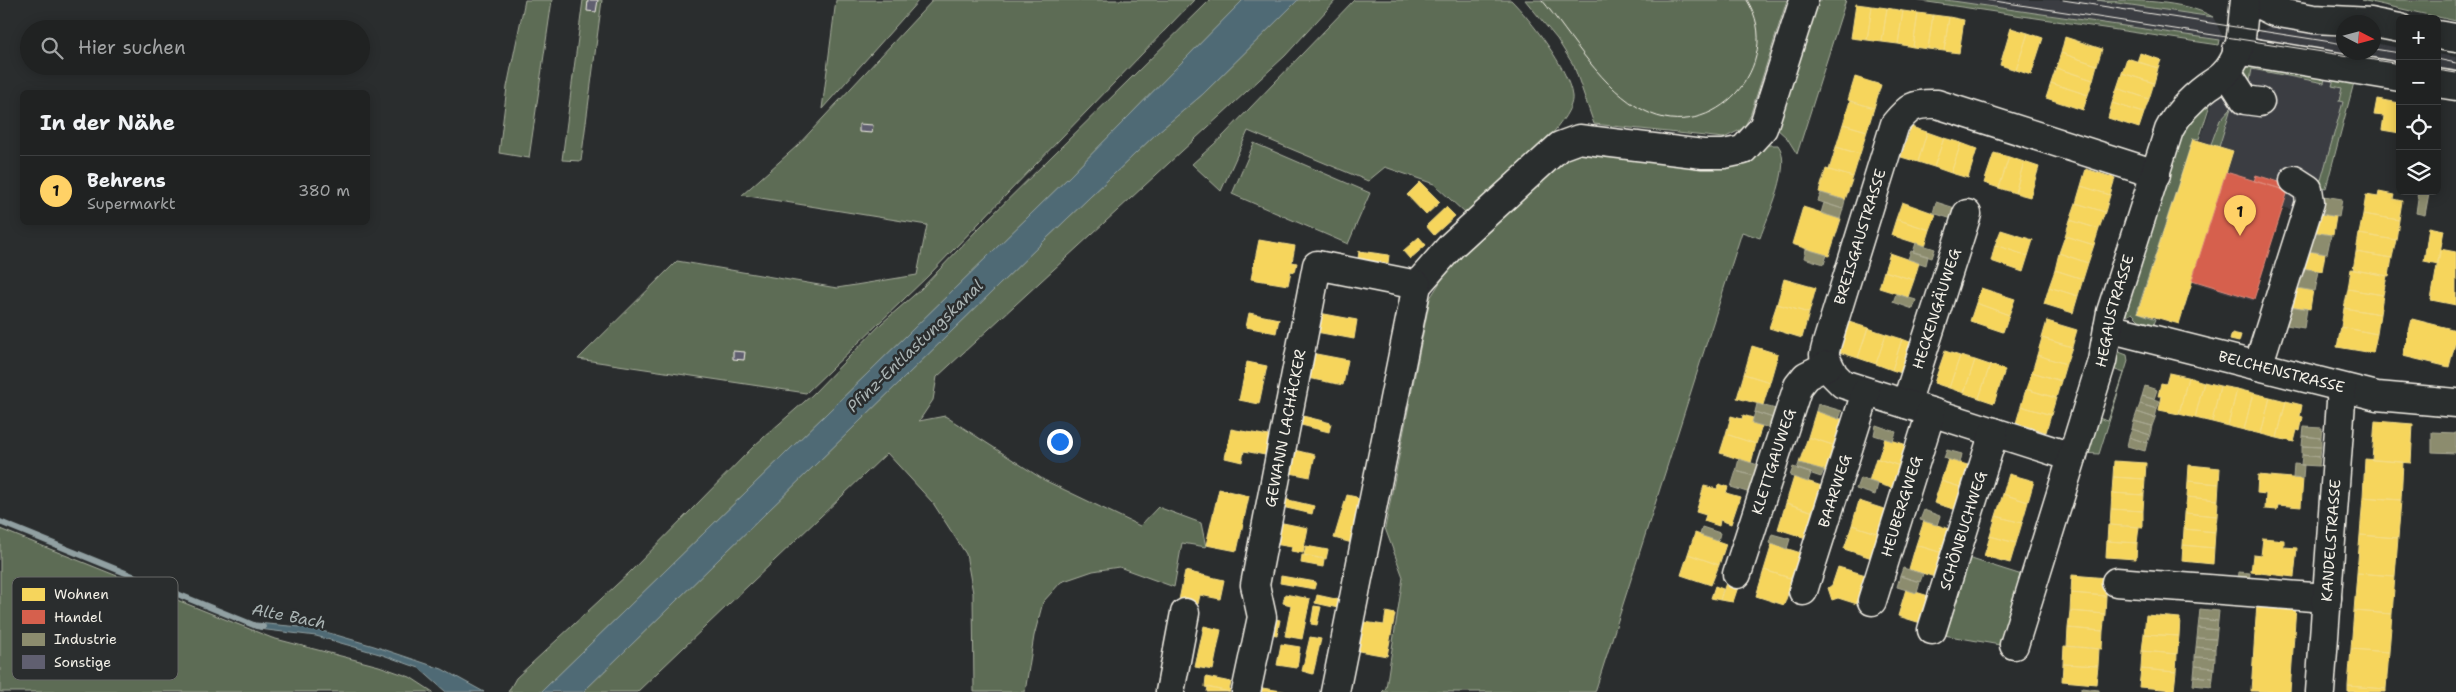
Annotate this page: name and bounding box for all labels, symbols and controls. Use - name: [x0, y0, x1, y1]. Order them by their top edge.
- north arrow: [2336, 15, 2381, 60]
- map controls: [2396, 15, 2441, 195]
- button: +: [2396, 15, 2441, 60]
- search box: [20, 20, 370, 75]
- icon: search: [38, 34, 66, 62]
- text: Hier suchen: [78, 35, 186, 60]
- button: −: [2396, 60, 2441, 105]
- button: locate: [2396, 105, 2441, 150]
- text: In der Nähe: [40, 109, 175, 137]
- button: layers: [2396, 150, 2441, 195]
- street label: BREISGAUSTRASSE: [1829, 166, 1890, 307]
- text: Behrens: [87, 168, 166, 193]
- text: 1: [52, 180, 60, 201]
- text: 380 m: [298, 180, 350, 201]
- text: Supermarkt: [87, 193, 176, 214]
- pin: 1: [2224, 195, 2256, 236]
- street label: HECKENGÄUWEG: [1908, 246, 1965, 372]
- street label: HEGAUSTRASSE: [2091, 252, 2139, 370]
- water label: Pfinz-Entlastungskanal: [842, 275, 988, 417]
- street label: BELCHENSTRASSE: [2216, 346, 2347, 397]
- street label: GEWANN LACHÄCKER: [1260, 348, 1310, 509]
- street label: KLETTGAUWEG: [1747, 406, 1800, 517]
- your location: [1047, 429, 1073, 455]
- street label: BAARWEG: [1814, 452, 1856, 530]
- street label: HEUBERGWEG: [1876, 453, 1927, 559]
- street label: SCHÖNBUCHWEG: [1935, 469, 1991, 593]
- street label: KANDELSTRASSE: [2317, 479, 2345, 602]
- legend: [12, 577, 178, 680]
- text: Wohnen: [54, 585, 109, 603]
- water label: Alte Bach: [250, 599, 328, 633]
- text: Handel: [54, 608, 103, 626]
- text: Industrie: [54, 630, 117, 648]
- text: Sonstige: [54, 653, 111, 671]

